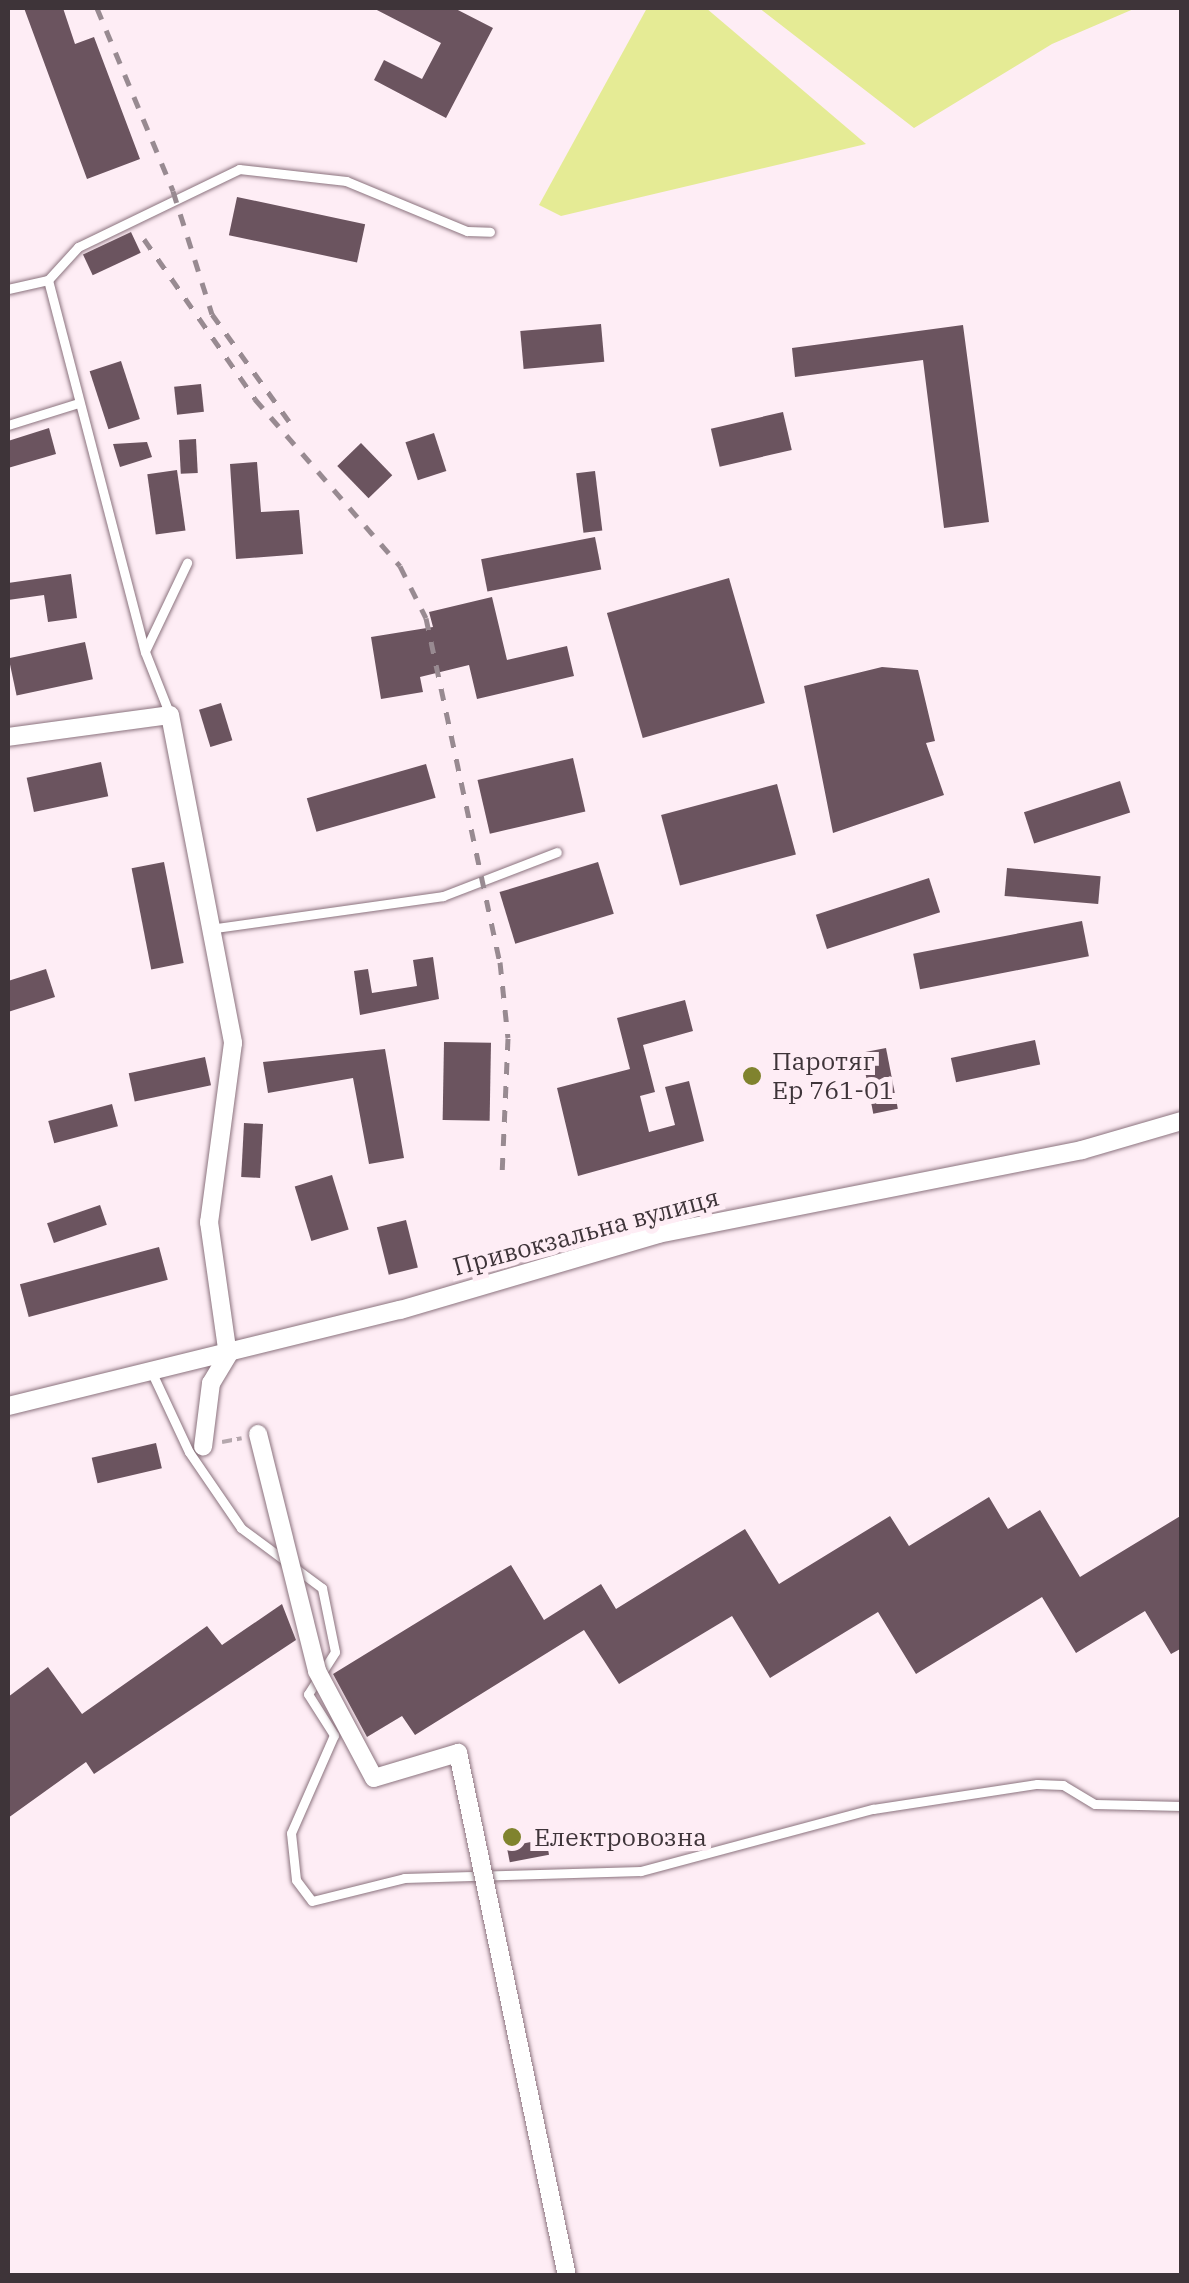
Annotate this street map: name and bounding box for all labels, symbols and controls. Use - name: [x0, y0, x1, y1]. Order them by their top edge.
- place label: Паротяг Ер 761-01: [772, 1047, 894, 1106]
- marker: Паротяг Ер 761-01: [741, 1065, 763, 1087]
- street label: Привокзальна вулиця: [450, 1182, 722, 1282]
- place label: Електровозна: [534, 1822, 707, 1852]
- marker: Електровозна: [499, 1824, 525, 1850]

